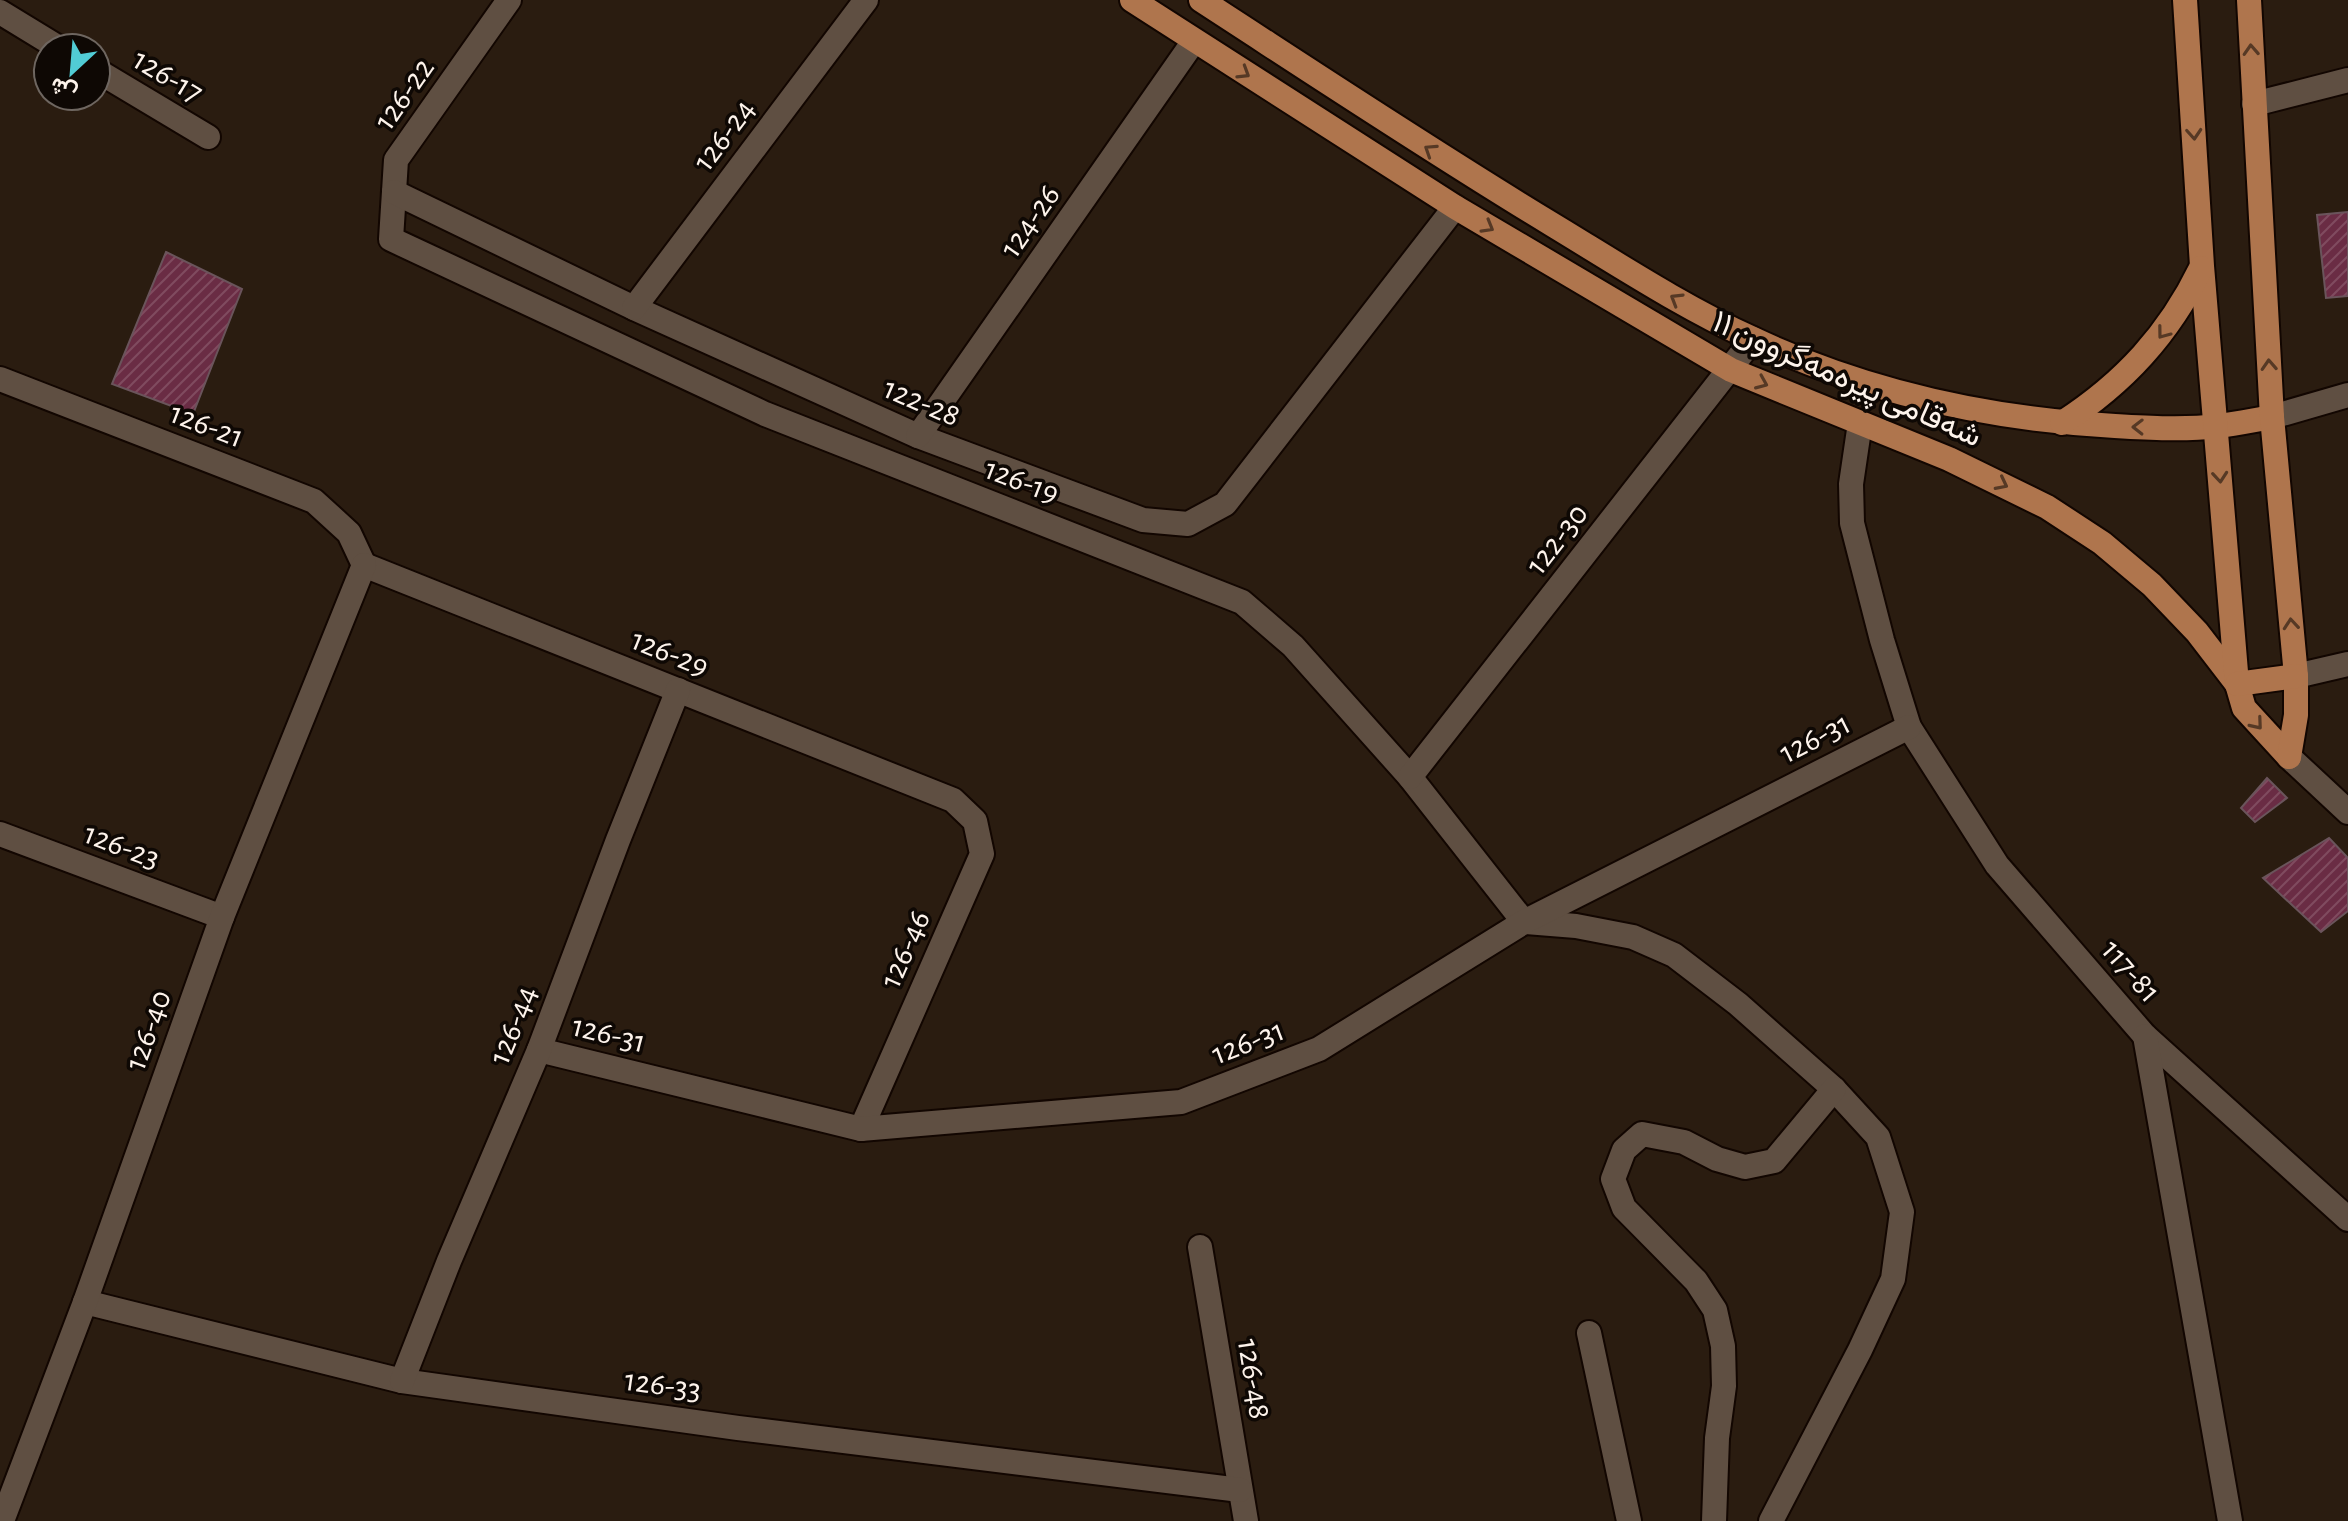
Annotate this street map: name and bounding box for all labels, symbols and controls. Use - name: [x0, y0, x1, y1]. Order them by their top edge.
- north arrow: [32, 32, 112, 112]
- street label: 126-17: [128, 43, 208, 109]
- one-way arrow: [2243, 43, 2260, 56]
- street label: 126-22: [368, 52, 440, 136]
- one-way arrow: [1236, 64, 1250, 79]
- text: ش: [47, 72, 81, 105]
- street label: 126-24: [687, 93, 761, 177]
- one-way arrow: [2185, 128, 2202, 141]
- one-way arrow: [1424, 145, 1439, 160]
- street label: 124-26: [994, 179, 1066, 263]
- one-way arrow: [1479, 217, 1494, 233]
- one-way arrow: [1670, 293, 1685, 309]
- street label: شەقامی پیرەمەگروون ١١: [1706, 305, 1986, 457]
- one-way arrow: [2158, 324, 2172, 339]
- one-way arrow: [2260, 358, 2277, 371]
- street label: 122-28: [879, 372, 965, 432]
- one-way arrow: [1754, 374, 1769, 390]
- street label: 126-21: [166, 396, 248, 454]
- one-way arrow: [2131, 418, 2144, 436]
- street label: 126-19: [981, 452, 1063, 510]
- one-way arrow: [2211, 471, 2228, 484]
- one-way arrow: [1994, 474, 2009, 489]
- street label: 122-30: [1520, 498, 1594, 580]
- one-way arrow: [2283, 617, 2300, 630]
- street label: 126-29: [627, 623, 713, 683]
- street label: 126-31: [1774, 707, 1856, 769]
- one-way arrow: [2247, 715, 2262, 729]
- street label: 126-23: [80, 817, 164, 875]
- street label: 126-46: [874, 906, 936, 992]
- street label: 117-81: [2096, 934, 2166, 1008]
- street label: 126-44: [483, 981, 543, 1069]
- street label: 126-40: [119, 986, 177, 1074]
- street label: 126-31: [569, 1009, 649, 1059]
- street label: 126-31: [1207, 1014, 1289, 1070]
- street label: 126-48: [1232, 1336, 1276, 1422]
- street label: 126-33: [623, 1364, 703, 1406]

